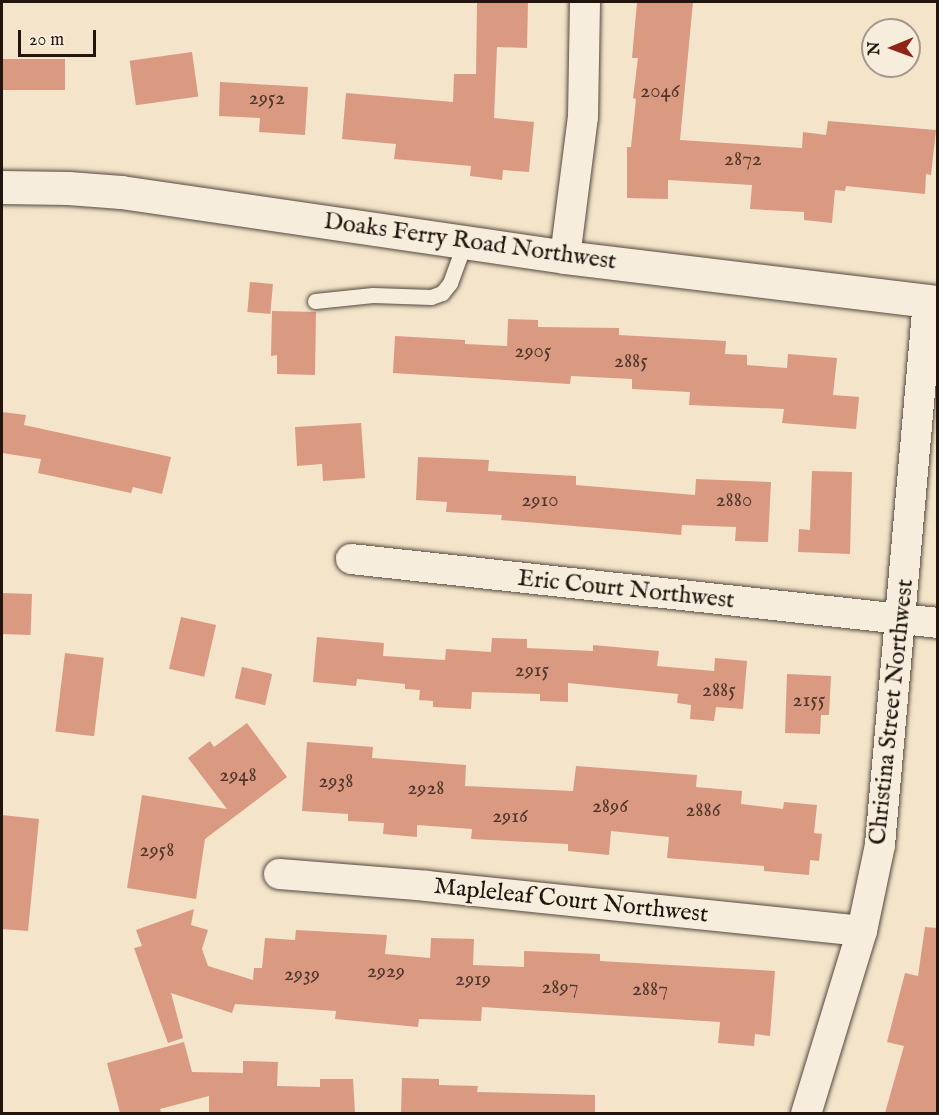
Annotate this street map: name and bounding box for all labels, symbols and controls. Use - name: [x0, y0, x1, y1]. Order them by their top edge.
- scale bar: [21, 18, 99, 56]
- north arrow: [861, 18, 921, 78]
- text: 20 m: [29, 29, 64, 52]
- text: N: [865, 41, 885, 55]
- house number: 2046: [640, 79, 680, 105]
- house number: 2952: [249, 86, 285, 112]
- house number: 2872: [724, 147, 762, 173]
- street label: Doaks Ferry Road Northwest: [322, 207, 618, 277]
- house number: 2905: [515, 339, 551, 365]
- house number: 2885: [614, 349, 648, 375]
- house number: 2910: [522, 488, 558, 514]
- house number: 2880: [716, 488, 752, 514]
- street label: Eric Court Northwest: [516, 564, 736, 616]
- street label: Christina Street Northwest: [864, 578, 920, 846]
- house number: 2915: [515, 658, 549, 684]
- house number: 2885: [702, 678, 736, 704]
- house number: 2155: [793, 688, 825, 714]
- house number: 2948: [219, 763, 257, 789]
- house number: 2938: [318, 769, 354, 795]
- house number: 2928: [407, 776, 445, 802]
- house number: 2896: [592, 794, 628, 820]
- house number: 2886: [685, 798, 721, 824]
- house number: 2916: [492, 804, 528, 830]
- house number: 2958: [140, 838, 174, 864]
- street label: Mapleleaf Court Northwest: [432, 872, 710, 930]
- house number: 2929: [367, 959, 405, 985]
- house number: 2939: [284, 962, 320, 988]
- house number: 2919: [455, 967, 491, 993]
- house number: 2897: [541, 975, 579, 1001]
- house number: 2887: [632, 977, 668, 1003]

